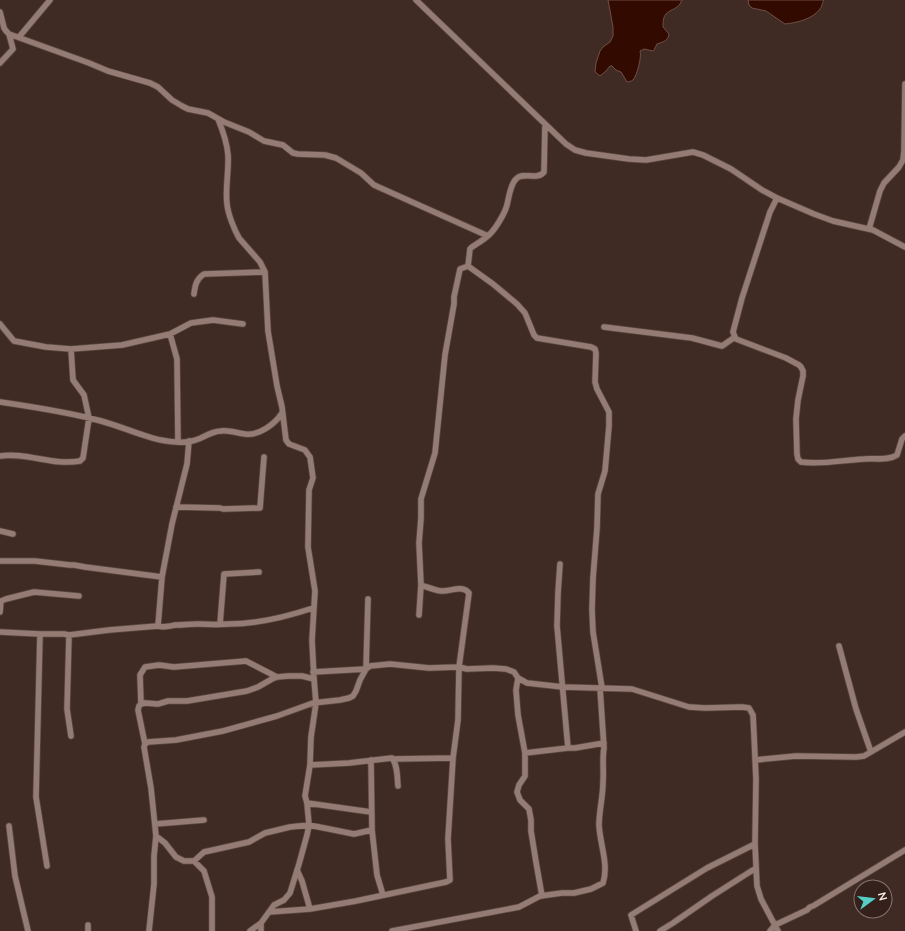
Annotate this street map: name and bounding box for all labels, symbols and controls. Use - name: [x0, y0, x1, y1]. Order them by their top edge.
- north arrow: [853, 879, 893, 919]
- text: N: [874, 891, 890, 902]

